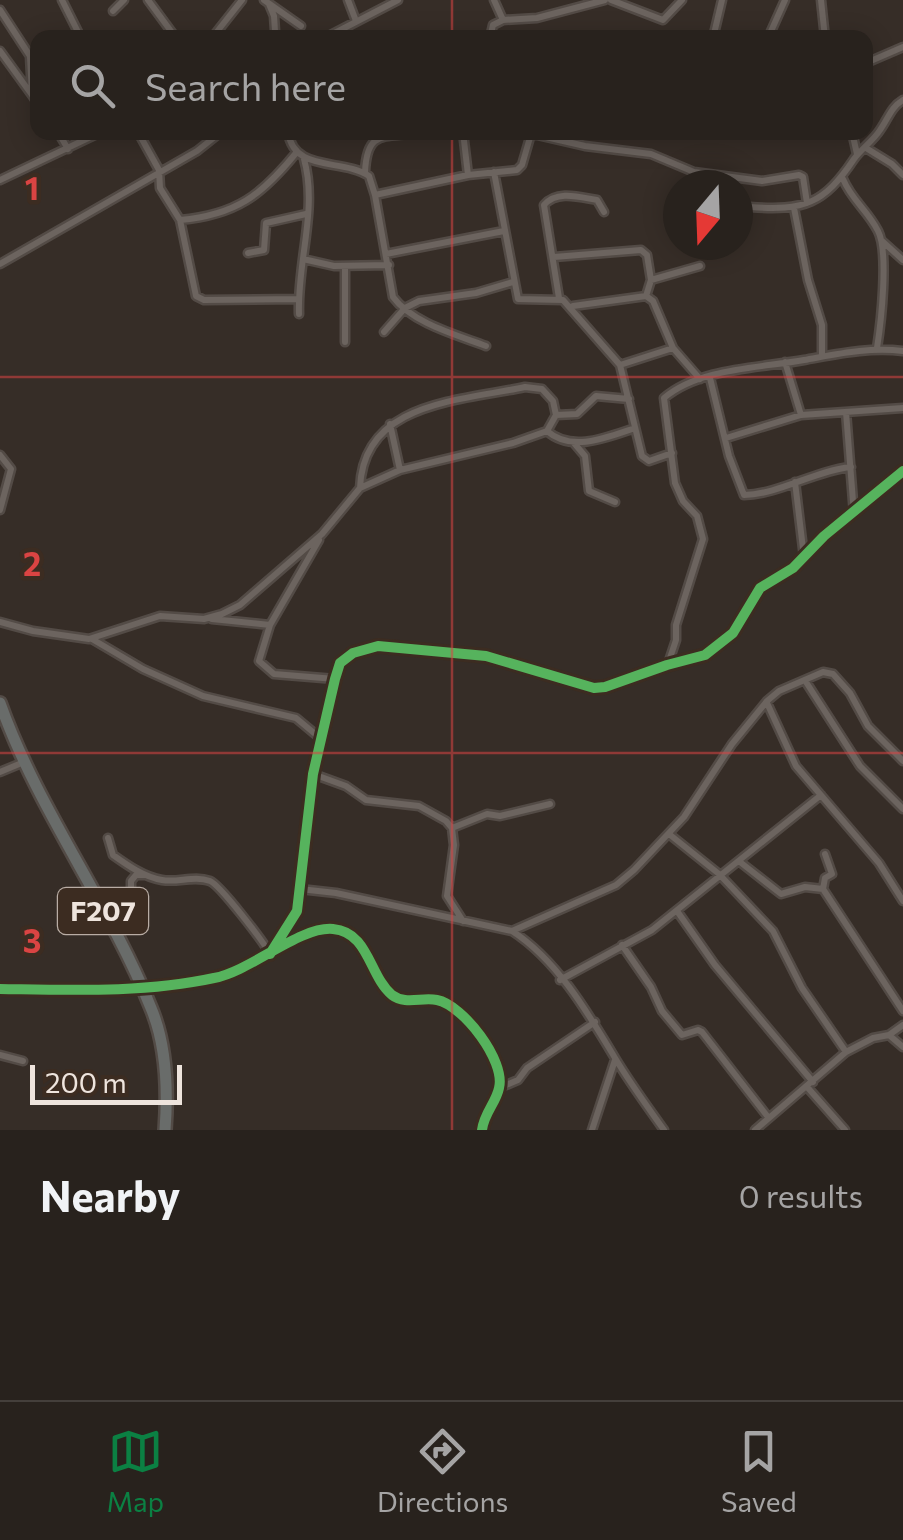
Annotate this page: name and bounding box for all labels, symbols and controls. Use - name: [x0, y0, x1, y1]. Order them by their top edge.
- search box: [30, 30, 873, 140]
- icon: search: [65, 58, 120, 113]
- text: Search here: [145, 62, 346, 109]
- text: 1: [25, 167, 39, 207]
- north arrow: [663, 170, 753, 260]
- text: 2: [23, 543, 41, 583]
- road number: F207: [58, 888, 148, 934]
- text: 3: [23, 920, 41, 960]
- scale bar: [30, 1060, 182, 1104]
- text: 200 m: [45, 1065, 127, 1099]
- text: Nearby: [40, 1169, 180, 1221]
- text: 0 results: [739, 1175, 863, 1215]
- tab: Map: [106, 1424, 164, 1518]
- tab: Directions: [377, 1424, 508, 1518]
- tab: Saved: [721, 1424, 797, 1518]

